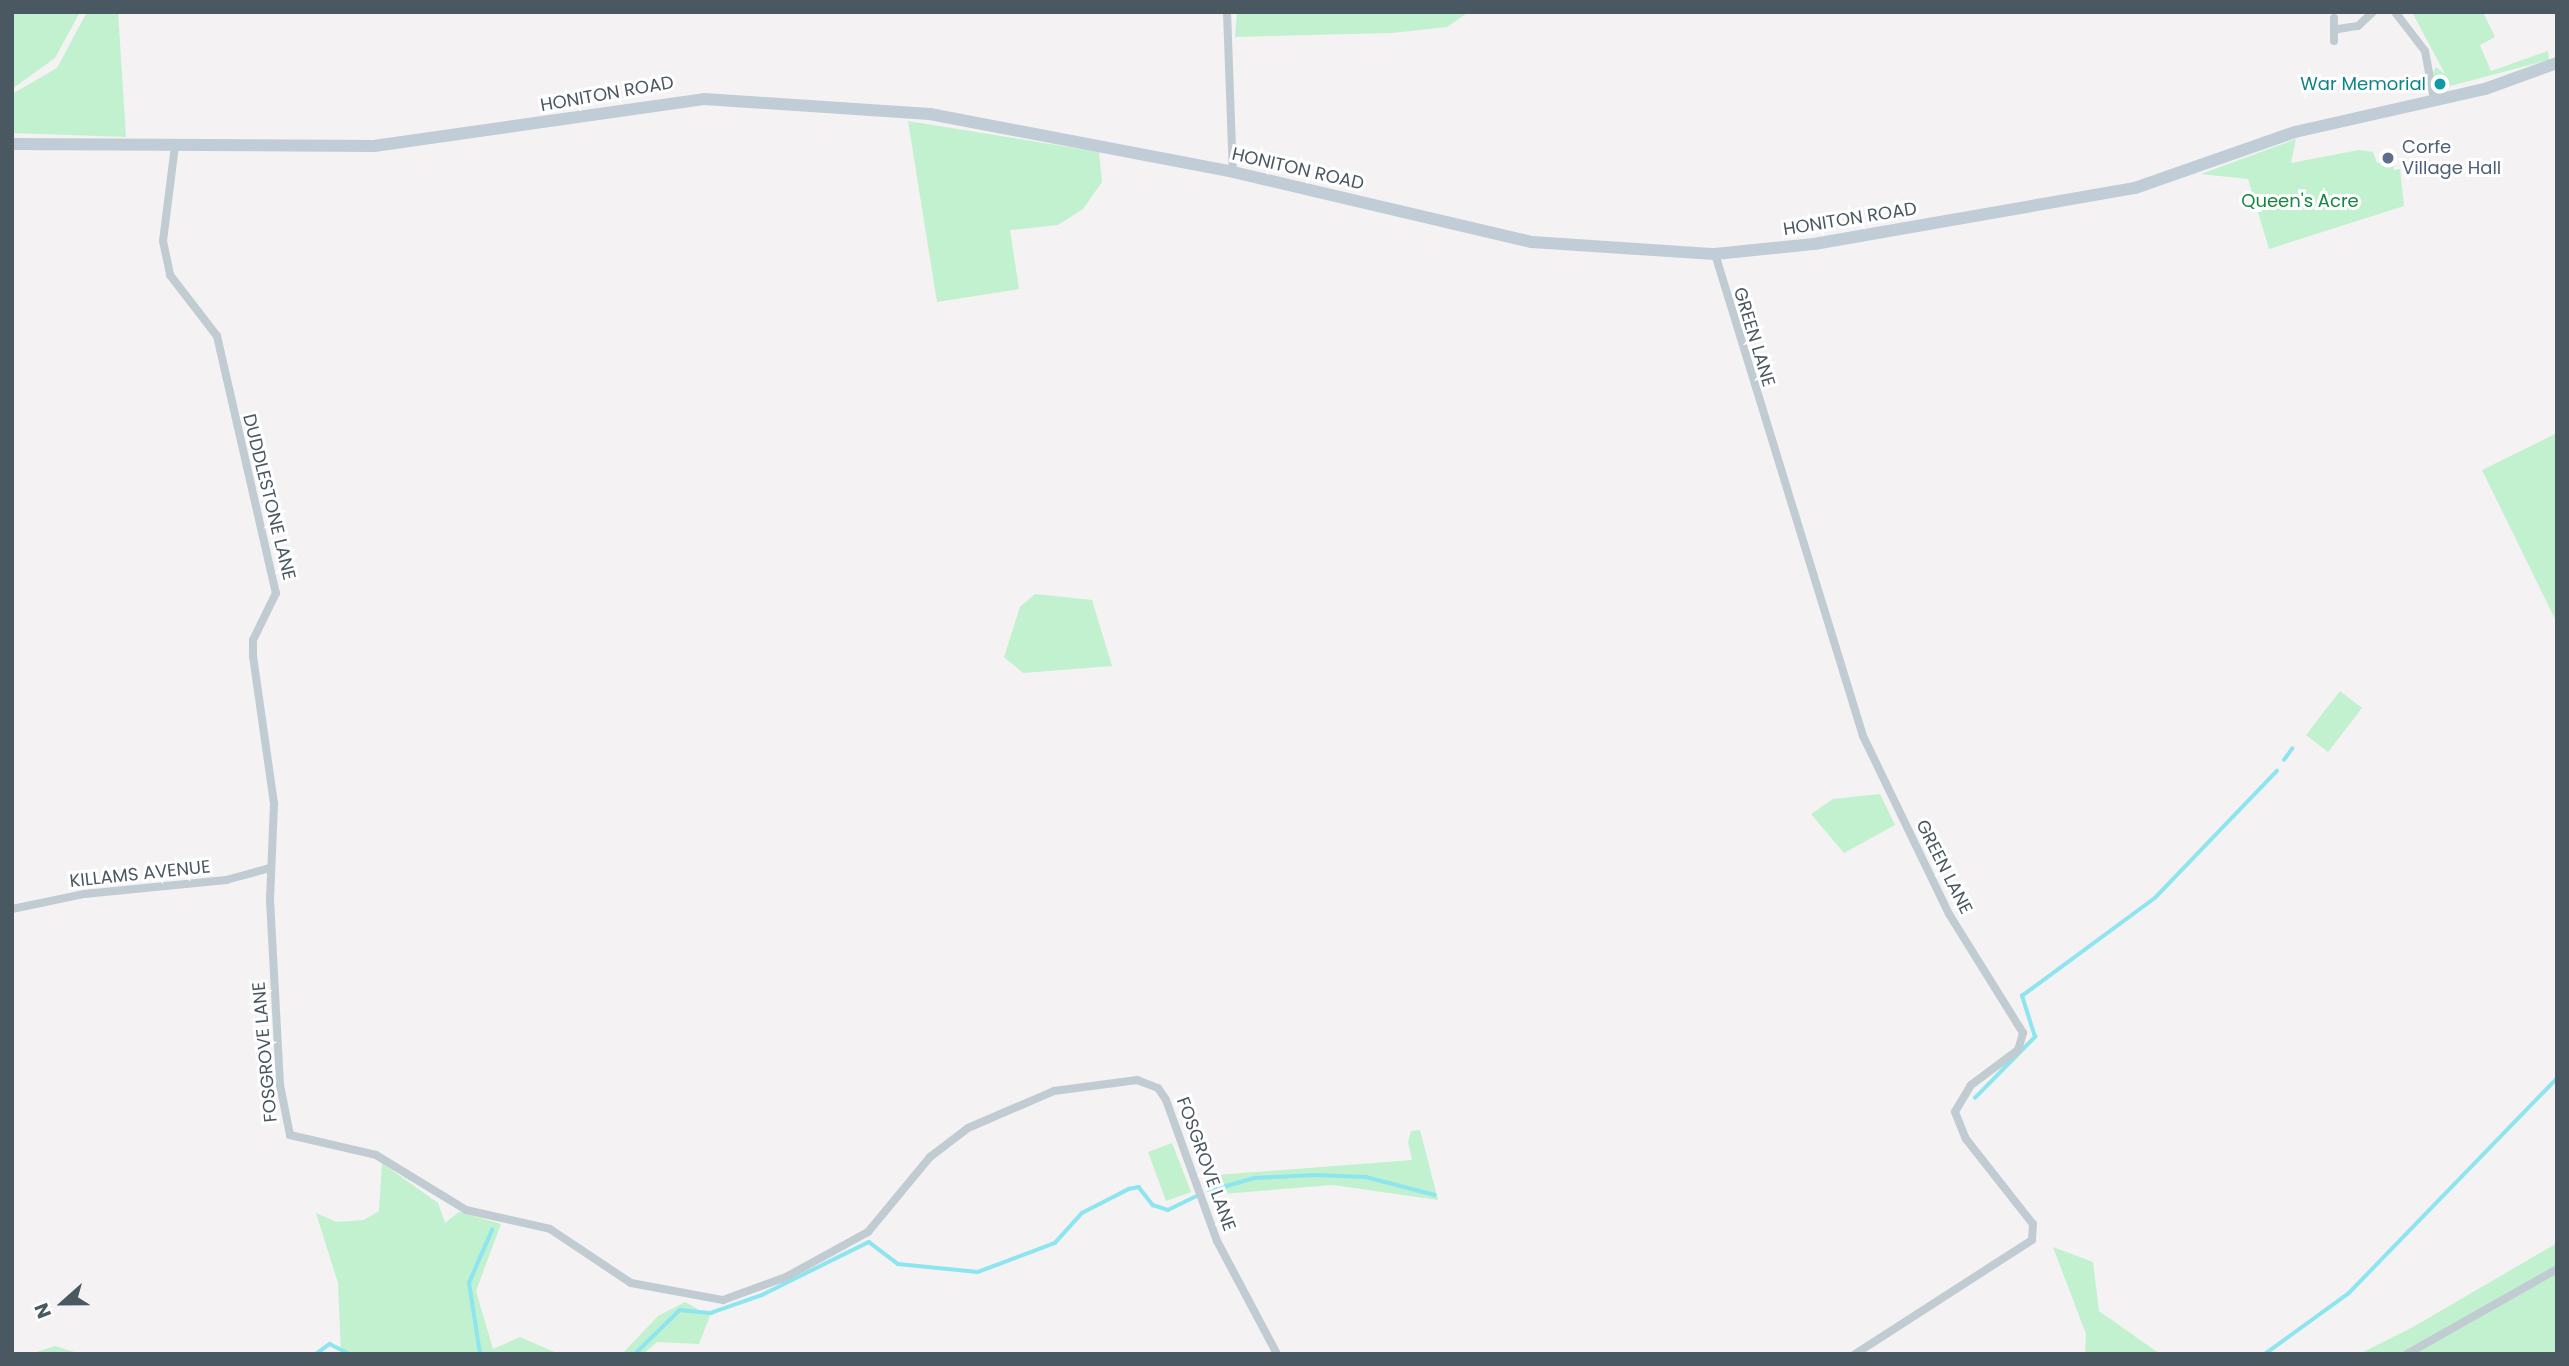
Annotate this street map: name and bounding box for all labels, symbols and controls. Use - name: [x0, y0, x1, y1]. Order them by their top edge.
- street label: HONITON ROAD: [539, 72, 675, 116]
- place label: War Memorial: [2300, 73, 2426, 95]
- marker: War Memorial: [2432, 76, 2448, 92]
- place label: Corfe Village Hall: [2402, 137, 2501, 180]
- street label: HONITON ROAD: [1230, 143, 1366, 195]
- marker: Corfe Village Hall: [2380, 150, 2396, 166]
- park label: Queen's Acre: [2241, 190, 2359, 212]
- street label: HONITON ROAD: [1782, 198, 1918, 240]
- street label: GREEN LANE: [1729, 285, 1779, 389]
- street label: DUDDLESTONE LANE: [238, 412, 300, 582]
- street label: GREEN LANE: [1911, 816, 1977, 918]
- street label: KILLAMS AVENUE: [69, 856, 211, 892]
- street label: FOSGROVE LANE: [248, 981, 282, 1123]
- street label: FOSGROVE LANE: [1172, 1094, 1240, 1234]
- north arrow: [28, 1268, 98, 1338]
- text: N: [28, 1299, 58, 1322]

